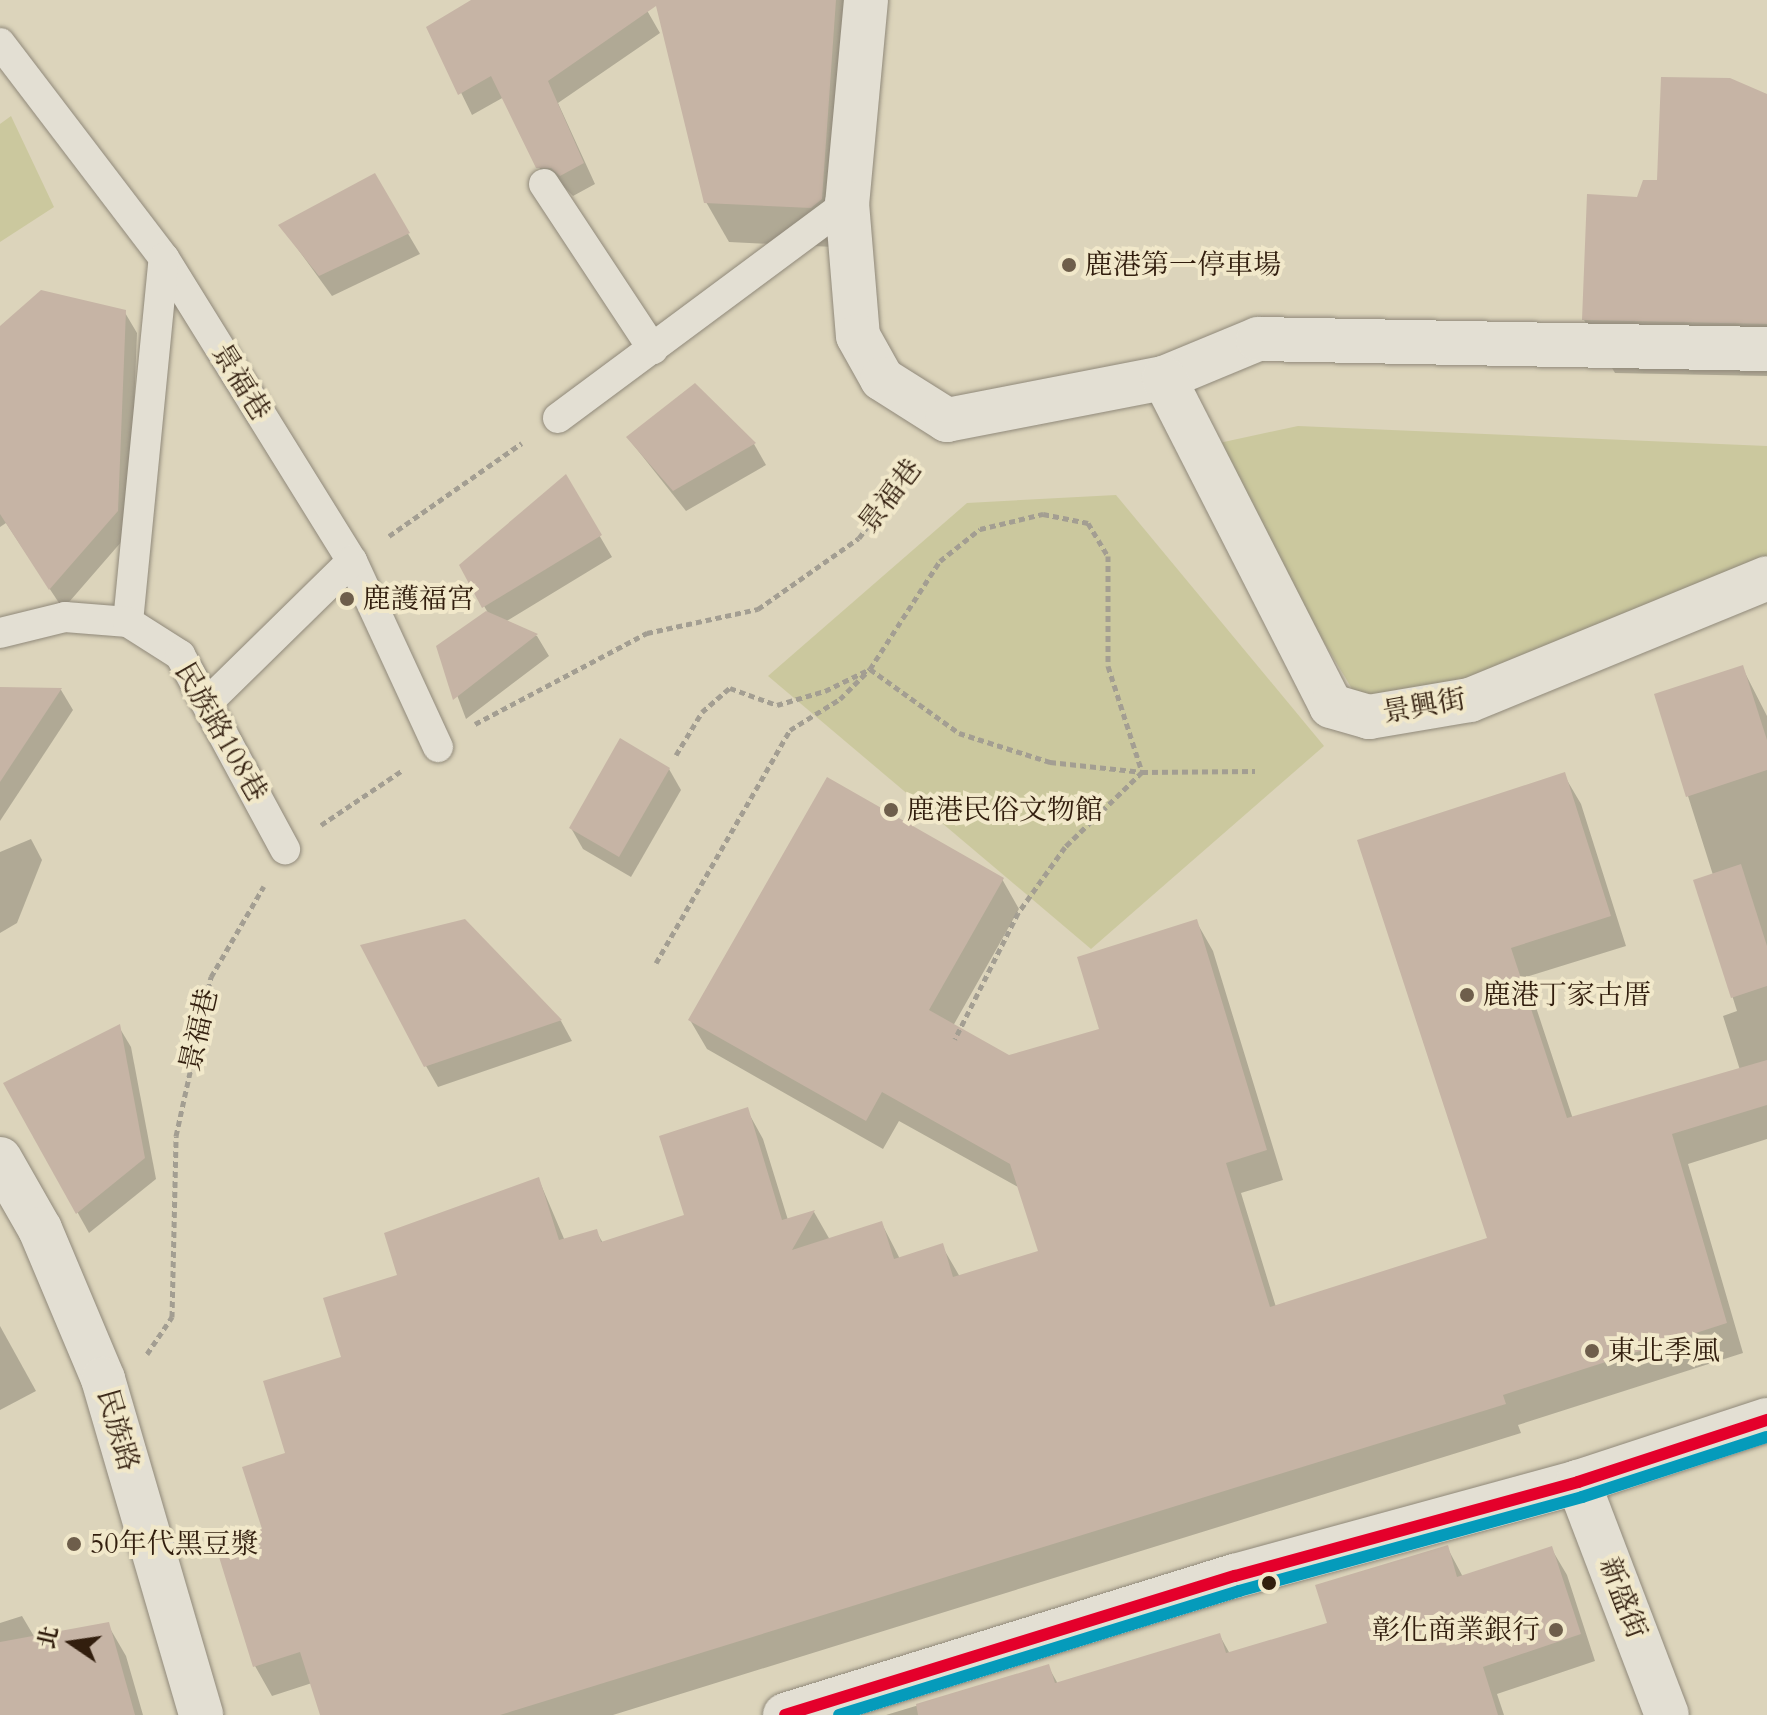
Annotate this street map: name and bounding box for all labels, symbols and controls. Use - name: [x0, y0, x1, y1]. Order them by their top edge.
- place label: 鹿港第一停車場: [1085, 248, 1281, 282]
- marker: 鹿港第一停車場: [1060, 256, 1078, 274]
- street label: 景福巷: [204, 337, 278, 427]
- street label: 景福巷: [851, 452, 929, 540]
- place label: 鹿護福宮: [363, 582, 475, 616]
- marker: 鹿護福宮: [338, 590, 356, 608]
- street label: 民族路108巷: [168, 656, 274, 808]
- street label: 景興街: [1380, 682, 1468, 730]
- place label: 鹿港民俗文物館: [907, 793, 1103, 827]
- marker: 鹿港民俗文物館: [882, 801, 900, 819]
- place label: 鹿港丁家古厝: [1483, 978, 1651, 1012]
- street label: 景福巷: [173, 985, 225, 1075]
- marker: 鹿港丁家古厝: [1458, 986, 1476, 1004]
- place label: 東北季風: [1608, 1334, 1720, 1368]
- marker: 東北季風: [1583, 1342, 1601, 1360]
- street label: 民族路: [90, 1385, 146, 1475]
- place label: 50年代黑豆漿: [90, 1527, 259, 1561]
- marker: 50年代黑豆漿: [65, 1535, 83, 1553]
- street label: 新盛街: [1592, 1553, 1654, 1643]
- unlabelled marker: [1261, 1575, 1277, 1591]
- north arrow: [32, 1603, 112, 1683]
- place label: 彰化商業銀行: [1372, 1613, 1540, 1647]
- marker: 彰化商業銀行: [1547, 1621, 1565, 1639]
- text: 北: [32, 1624, 66, 1652]

